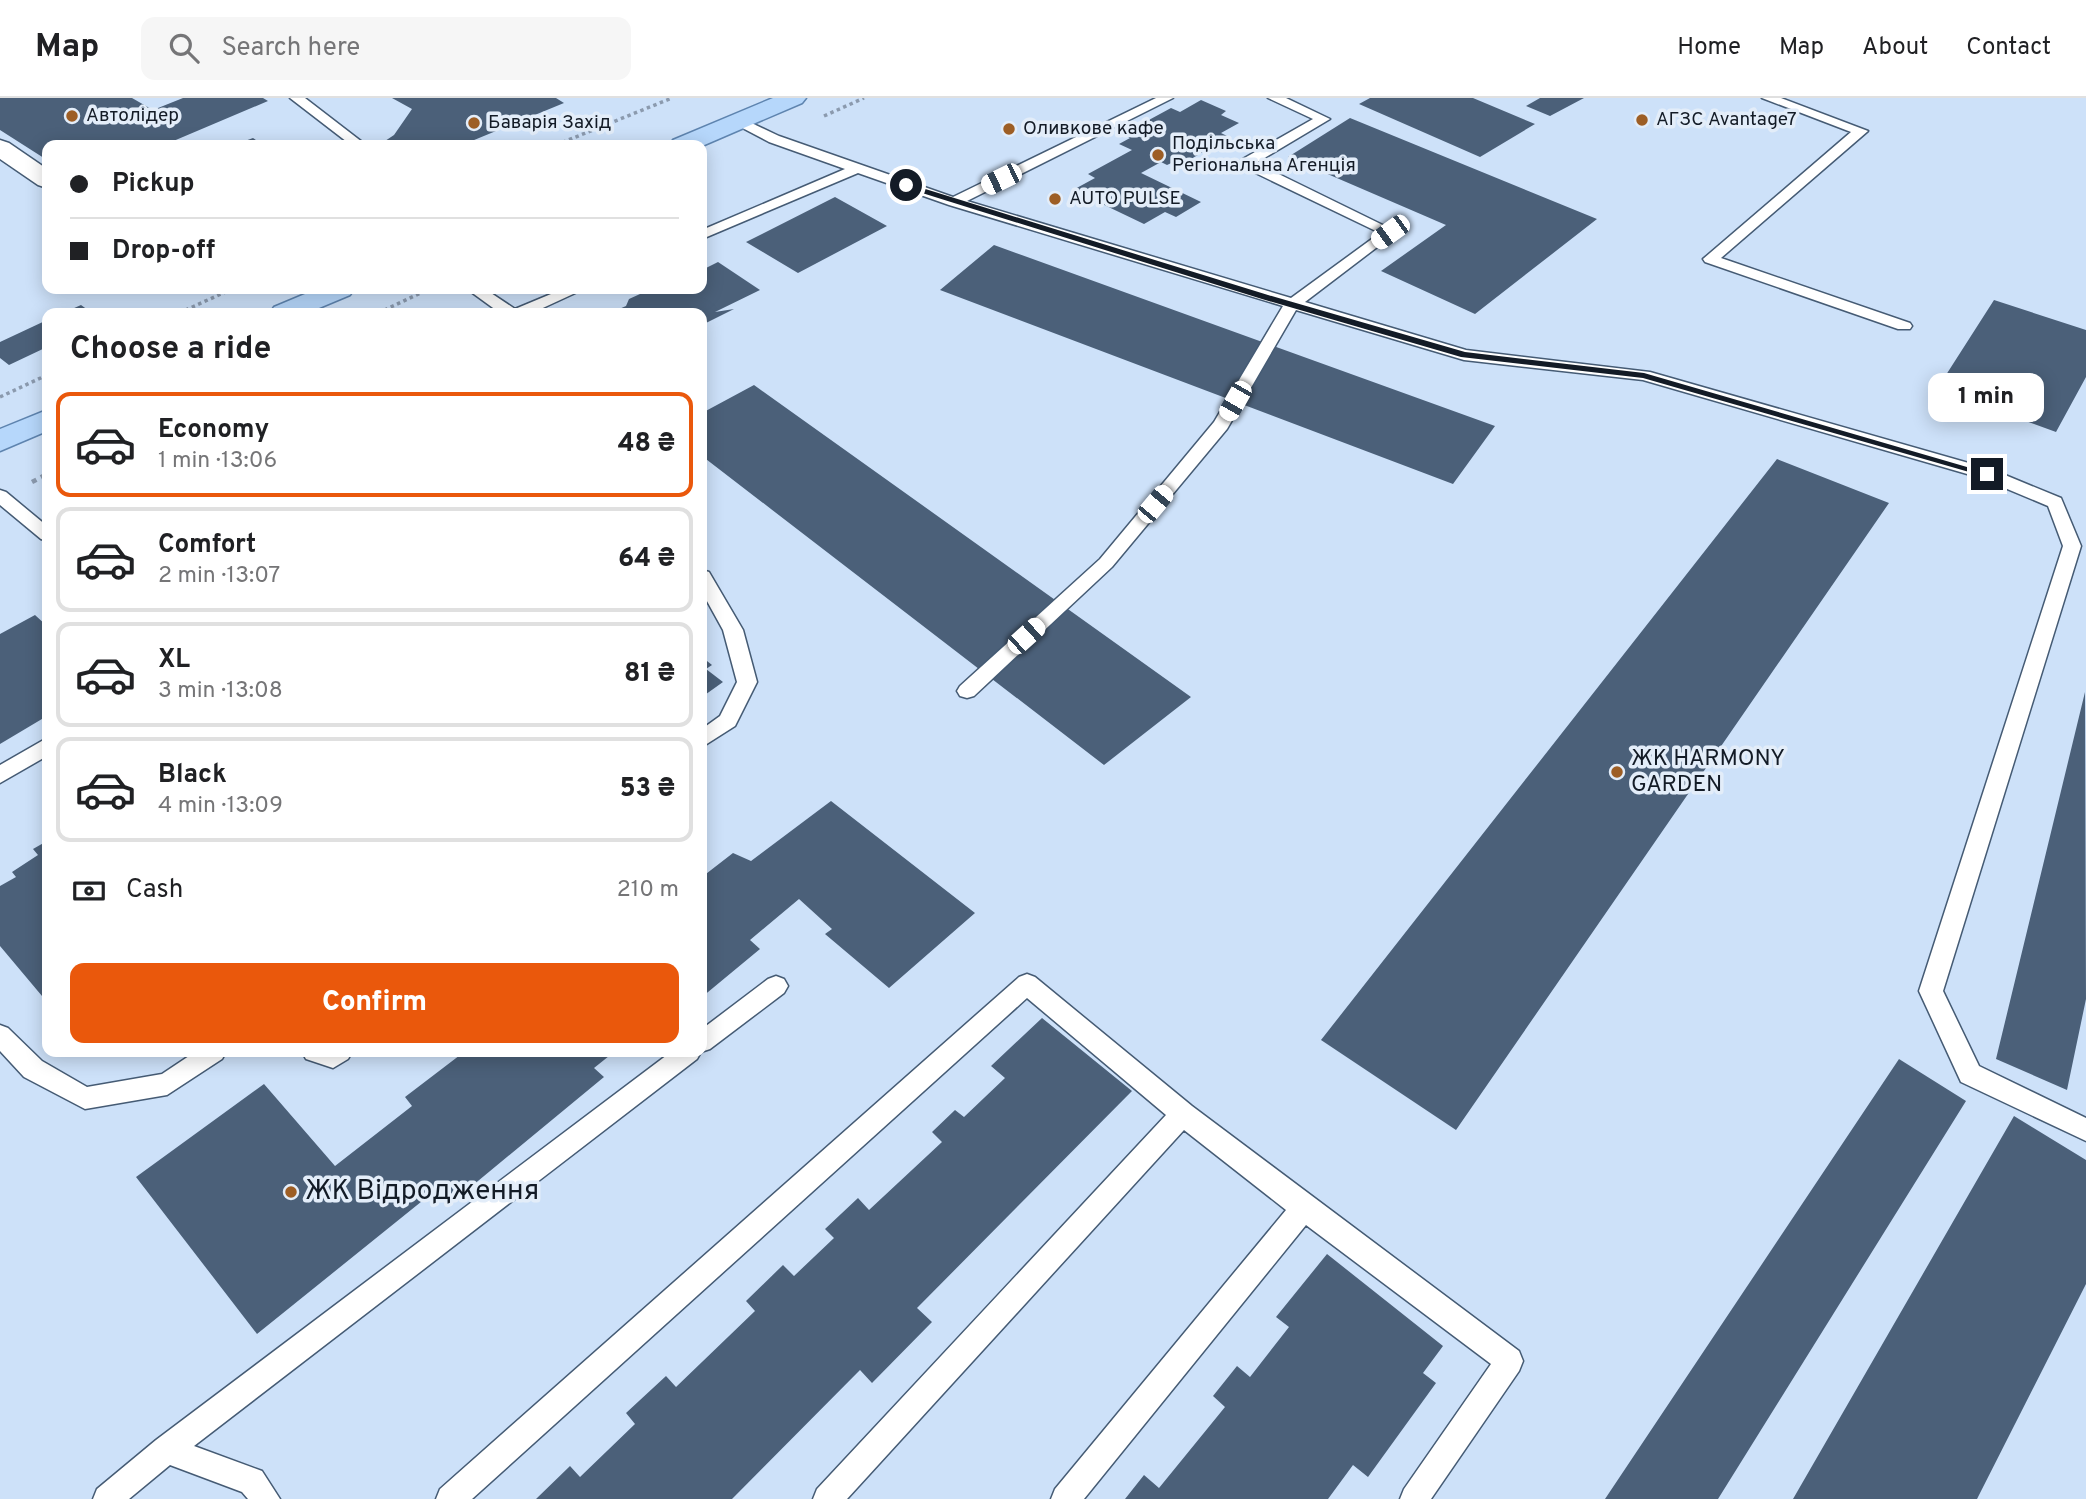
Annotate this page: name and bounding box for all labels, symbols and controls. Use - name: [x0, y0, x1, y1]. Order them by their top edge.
- search box: [141, 17, 631, 80]
- text: Map: [35, 27, 99, 69]
- icon: search: [165, 29, 203, 67]
- text: Search here: [221, 32, 360, 65]
- text: Home: [1677, 33, 1741, 63]
- text: Map: [1779, 33, 1824, 63]
- text: About: [1862, 33, 1928, 63]
- text: Contact: [1966, 33, 2051, 63]
- place label: Автолідер: [86, 104, 179, 128]
- marker: Автолідер: [64, 108, 80, 124]
- place label: АГЗС Avantage7: [1656, 108, 1797, 132]
- place label: Баварія Захід: [488, 111, 611, 135]
- marker: АГЗС Avantage7: [1634, 112, 1650, 128]
- marker: Баварія Захід: [466, 115, 482, 131]
- place label: Оливкове кафе: [1023, 117, 1164, 141]
- marker: Оливкове кафе: [1001, 121, 1017, 137]
- place label: Подільська Регіональна Агенція: [1172, 132, 1356, 178]
- marker: Подільська Регіональна Агенція: [1150, 147, 1166, 163]
- car: [978, 160, 1025, 198]
- text: Pickup: [112, 168, 195, 201]
- route start: [890, 169, 922, 201]
- place label: AUTO PULSE: [1069, 187, 1181, 211]
- marker: AUTO PULSE: [1047, 191, 1063, 207]
- car: [1367, 211, 1414, 253]
- text: Drop-off: [112, 235, 215, 268]
- text: Choose a ride: [70, 330, 271, 370]
- callout: 1 min: [1929, 372, 2045, 422]
- car: [1216, 378, 1255, 424]
- text: 1 min: [1958, 383, 2014, 412]
- icon: car: [74, 413, 137, 476]
- text: Economy: [158, 414, 269, 447]
- text: 48 ₴: [618, 428, 675, 461]
- text: 1 min · 13:06: [158, 447, 277, 476]
- route end: [1971, 458, 2003, 490]
- car: [1134, 481, 1177, 527]
- icon: car: [74, 528, 137, 591]
- text: Comfort: [158, 529, 256, 562]
- text: 64 ₴: [618, 543, 675, 576]
- text: 2 min · 13:07: [158, 562, 280, 591]
- car: [1004, 614, 1049, 658]
- icon: car: [74, 643, 137, 706]
- text: XL: [158, 644, 190, 677]
- text: 81 ₴: [624, 658, 675, 691]
- text: 3 min · 13:08: [158, 677, 283, 706]
- place label: ЖК HARMONY GARDEN: [1631, 745, 1785, 800]
- icon: car: [74, 758, 137, 821]
- text: Black: [158, 759, 227, 792]
- marker: ЖК HARMONY GARDEN: [1609, 764, 1625, 780]
- text: 53 ₴: [620, 773, 675, 806]
- text: 4 min · 13:09: [158, 792, 283, 821]
- icon: cash: [70, 872, 108, 910]
- text: Cash: [126, 874, 183, 907]
- text: 210 m: [617, 876, 679, 905]
- button: Confirm: [70, 963, 679, 1043]
- place label: ЖК Відродження: [305, 1174, 539, 1210]
- marker: ЖК Відродження: [283, 1184, 299, 1200]

